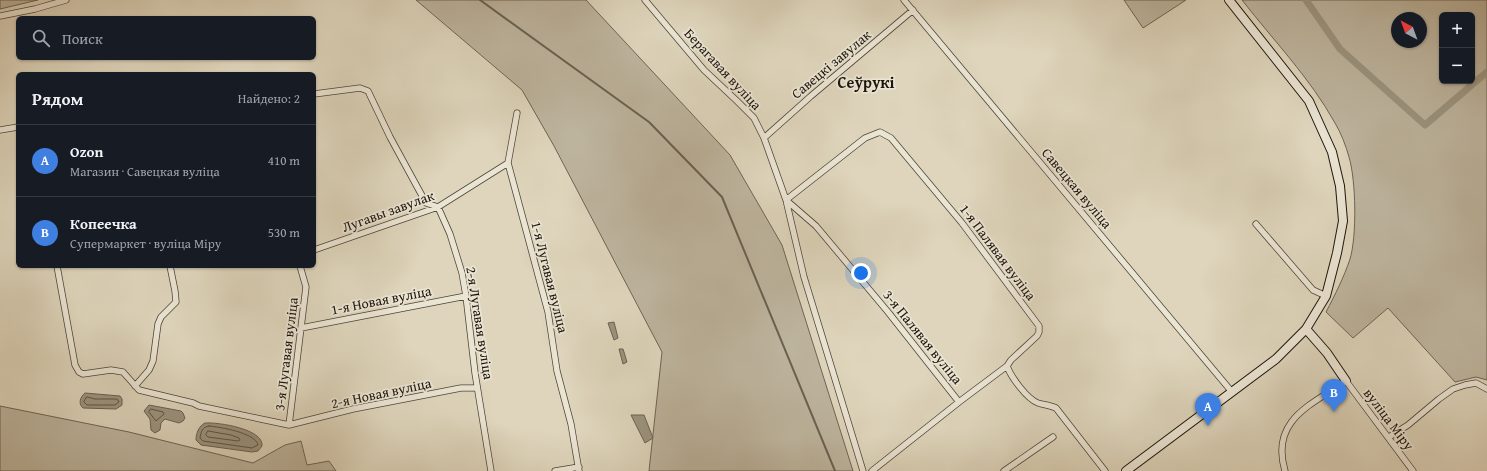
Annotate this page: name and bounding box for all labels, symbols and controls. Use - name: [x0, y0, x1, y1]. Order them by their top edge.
- north arrow: [1391, 12, 1427, 48]
- map controls: [1439, 12, 1475, 84]
- button: +: [1439, 12, 1475, 48]
- search box: [16, 16, 316, 60]
- street label: Берагавая вуліца: [680, 24, 766, 115]
- street label: Савецкі завулак: [787, 24, 876, 103]
- icon: search: [30, 27, 52, 49]
- text: Поиск: [62, 28, 103, 49]
- button: −: [1439, 48, 1475, 84]
- district label: Сеўрукі: [837, 70, 895, 94]
- text: Рядом: [32, 86, 83, 111]
- text: Найдено: 2: [238, 89, 300, 108]
- text: Ozon: [70, 141, 103, 162]
- street label: Савецкая вуліца: [1037, 143, 1117, 233]
- text: A: [41, 151, 49, 170]
- text: 410 m: [268, 151, 300, 170]
- text: Магазин · Савецкая вуліца: [70, 162, 220, 181]
- street label: Лугавы завулак: [339, 185, 437, 237]
- street label: 1-я Палявая вуліца: [955, 200, 1041, 305]
- text: Копеечка: [70, 213, 137, 234]
- street label: 1-я Лугавая вуліца: [526, 219, 574, 335]
- text: B: [41, 223, 49, 242]
- text: 530 m: [268, 223, 300, 242]
- text: Супермаркет · вуліца Міру: [70, 234, 221, 253]
- your location: [851, 263, 871, 283]
- street label: 2-я Лугавая вуліца: [461, 265, 499, 381]
- street label: 1-я Новая вуліца: [329, 280, 433, 320]
- street label: 3-я Палявая вуліца: [879, 286, 968, 389]
- street label: 3-я Лугавая вуліца: [269, 296, 303, 412]
- street label: 2-я Новая вуліца: [329, 373, 433, 413]
- pin: B: [1321, 379, 1347, 412]
- street label: вуліца Міру: [1359, 384, 1419, 454]
- pin: A: [1195, 393, 1221, 426]

